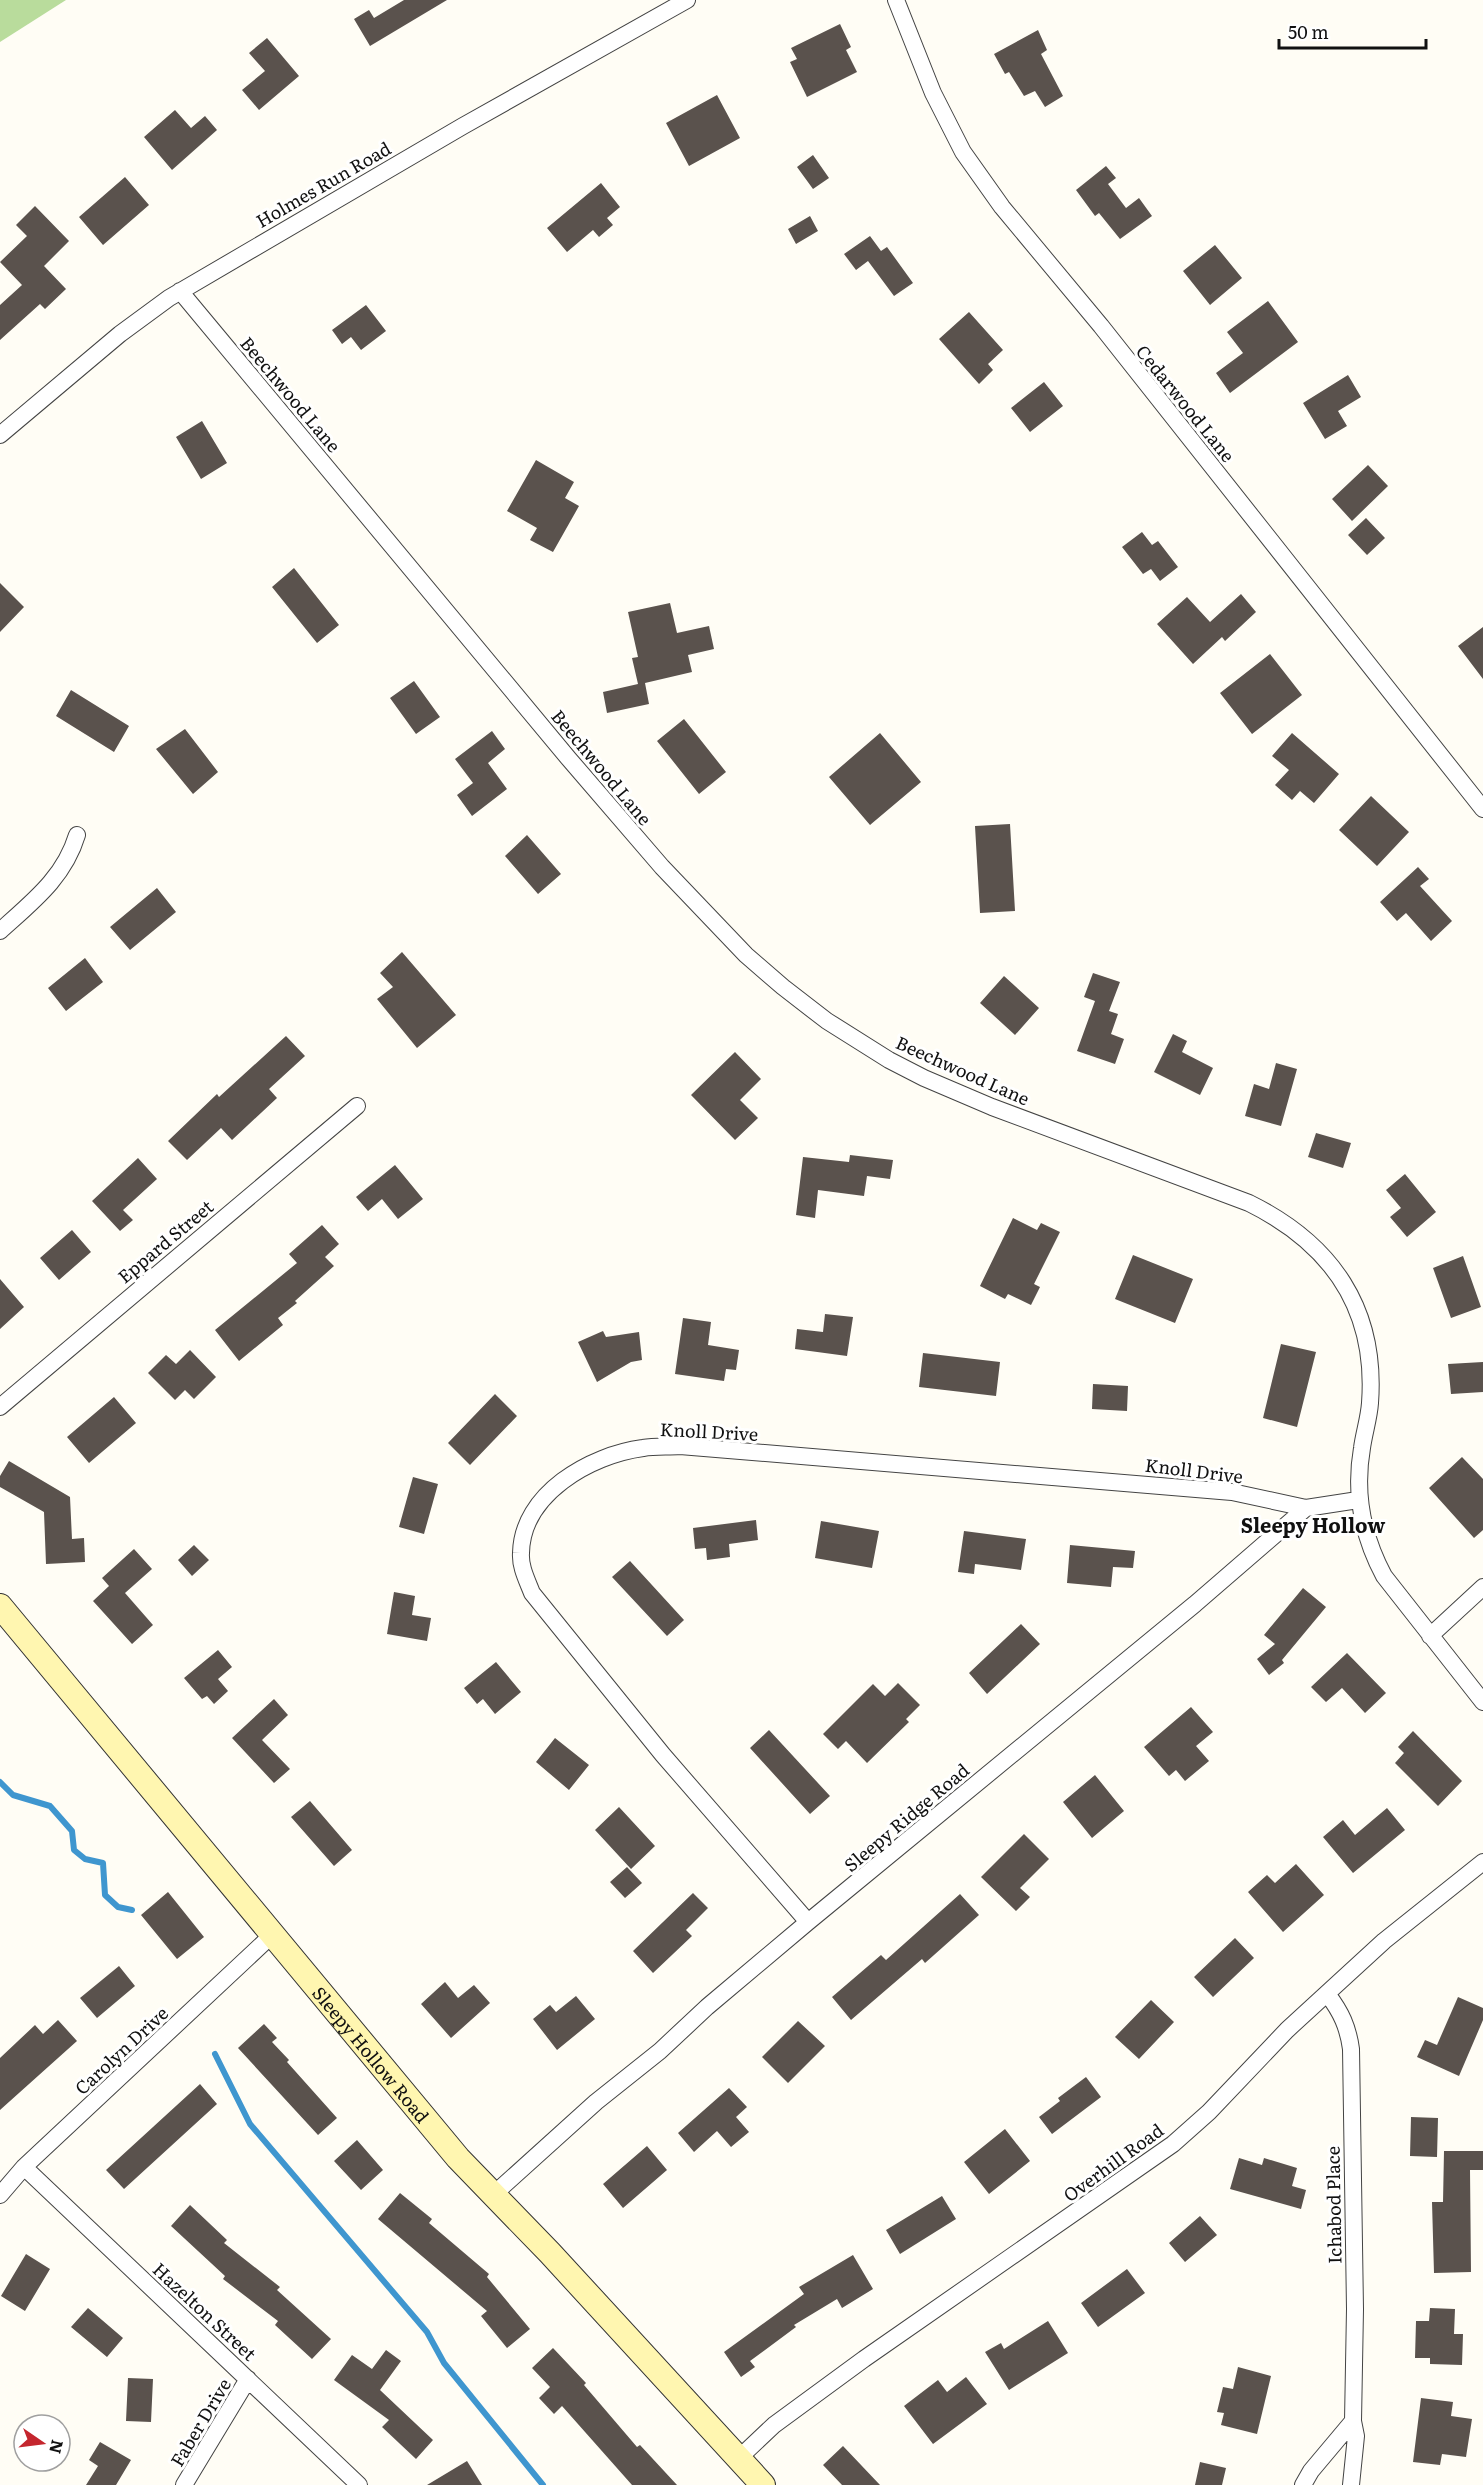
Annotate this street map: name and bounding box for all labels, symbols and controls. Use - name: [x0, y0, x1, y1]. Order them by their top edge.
- scale bar: [1279, 12, 1426, 50]
- text: 50 m: [1288, 18, 1329, 45]
- street label: Holmes Run Road: [250, 134, 396, 234]
- street label: Beechwood Lane: [234, 330, 348, 458]
- street label: Cedarwood Lane: [1130, 339, 1242, 467]
- street label: Beechwood Lane: [545, 703, 659, 831]
- street label: Beechwood Lane: [892, 1028, 1034, 1112]
- street label: Eppard Street: [111, 1192, 219, 1289]
- street label: Knoll Drive: [659, 1415, 759, 1447]
- street label: Knoll Drive: [1143, 1451, 1245, 1489]
- district label: Sleepy Hollow: [1241, 1509, 1385, 1539]
- street label: Sleepy Ridge Road: [837, 1756, 975, 1878]
- street label: Sleepy Hollow Road: [307, 1980, 436, 2128]
- street label: Carolyn Drive: [68, 1999, 174, 2101]
- street label: Overhill Road: [1057, 2116, 1169, 2208]
- street label: Ichabod Place: [1318, 2146, 1348, 2264]
- street label: Hazelton Street: [147, 2256, 263, 2367]
- street label: Faber Drive: [163, 2373, 237, 2471]
- north arrow: [12, 2413, 72, 2473]
- text: N: [44, 2437, 71, 2456]

